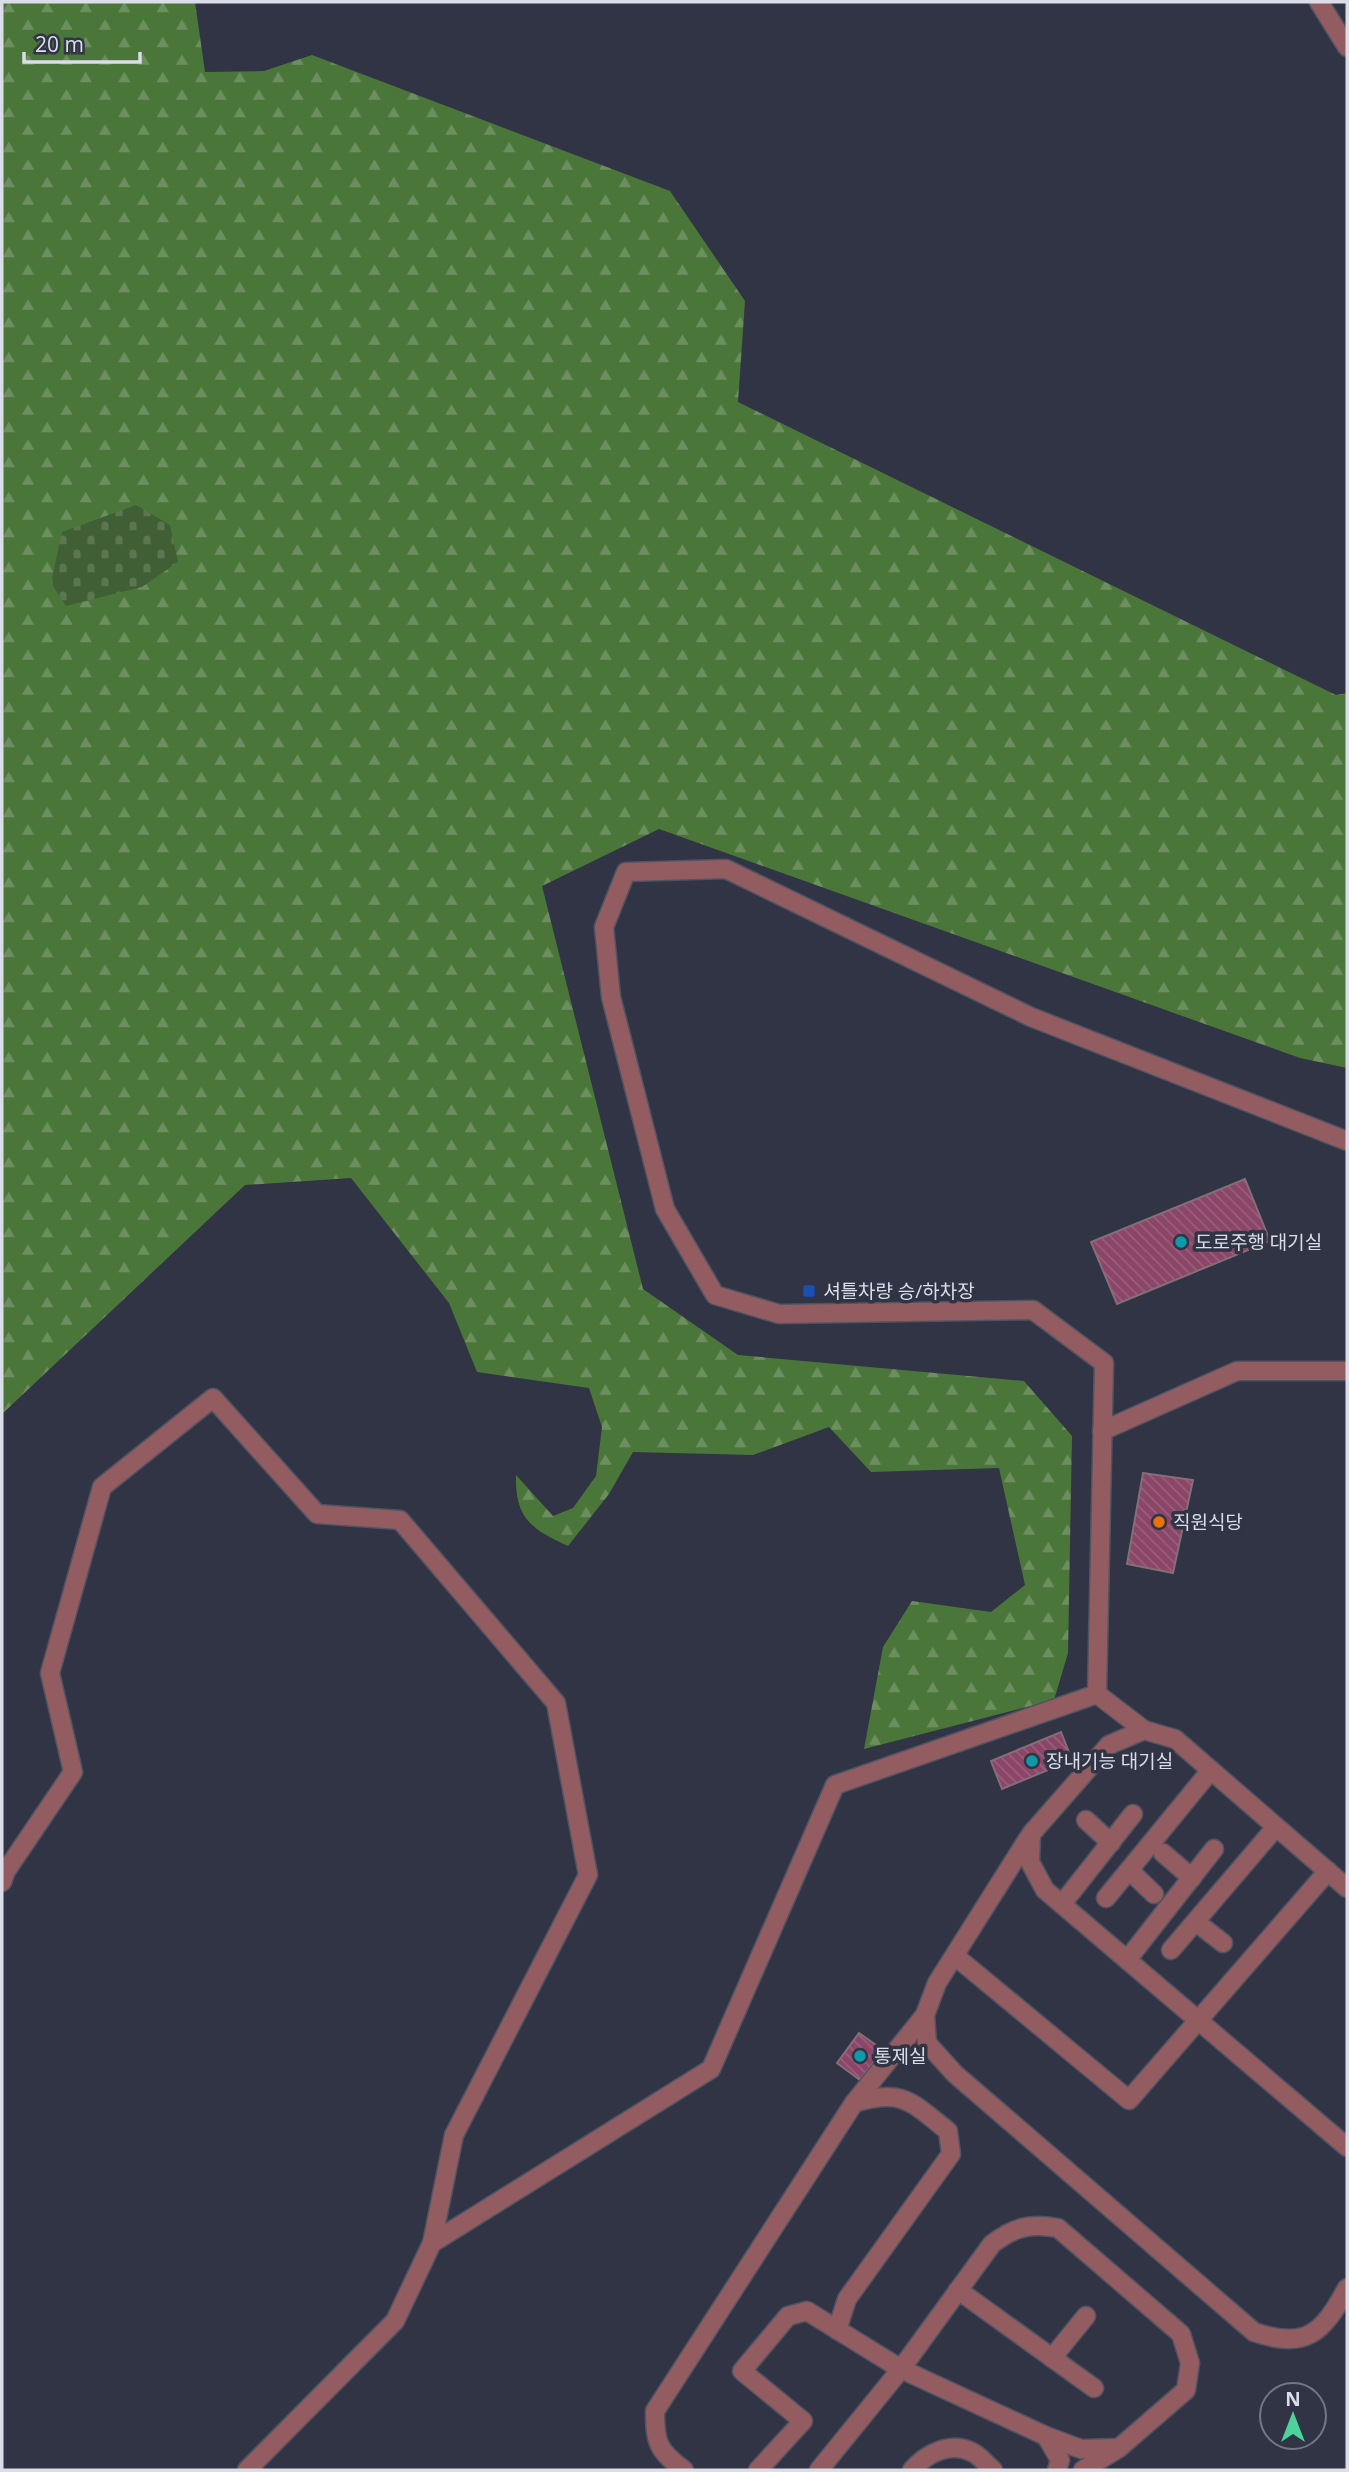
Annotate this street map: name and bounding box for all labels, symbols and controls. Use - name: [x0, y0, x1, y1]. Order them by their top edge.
- scale bar: [24, 21, 140, 65]
- text: 20 m: [35, 30, 84, 58]
- place label: 도로주행 대기실: [1195, 1229, 1322, 1255]
- marker: 도로주행 대기실: [1173, 1234, 1189, 1250]
- place label: 셔틀차량 승/하차장: [823, 1278, 975, 1304]
- marker: 셔틀차량 승/하차장: [801, 1283, 817, 1299]
- place label: 직원식당: [1173, 1509, 1243, 1535]
- marker: 직원식당: [1151, 1514, 1167, 1530]
- place label: 장내기능 대기실: [1046, 1748, 1173, 1774]
- marker: 장내기능 대기실: [1024, 1753, 1040, 1769]
- place label: 통제실: [874, 2043, 926, 2069]
- marker: 통제실: [852, 2048, 868, 2064]
- north arrow: [1258, 2381, 1328, 2451]
- text: N: [1285, 2386, 1301, 2412]

